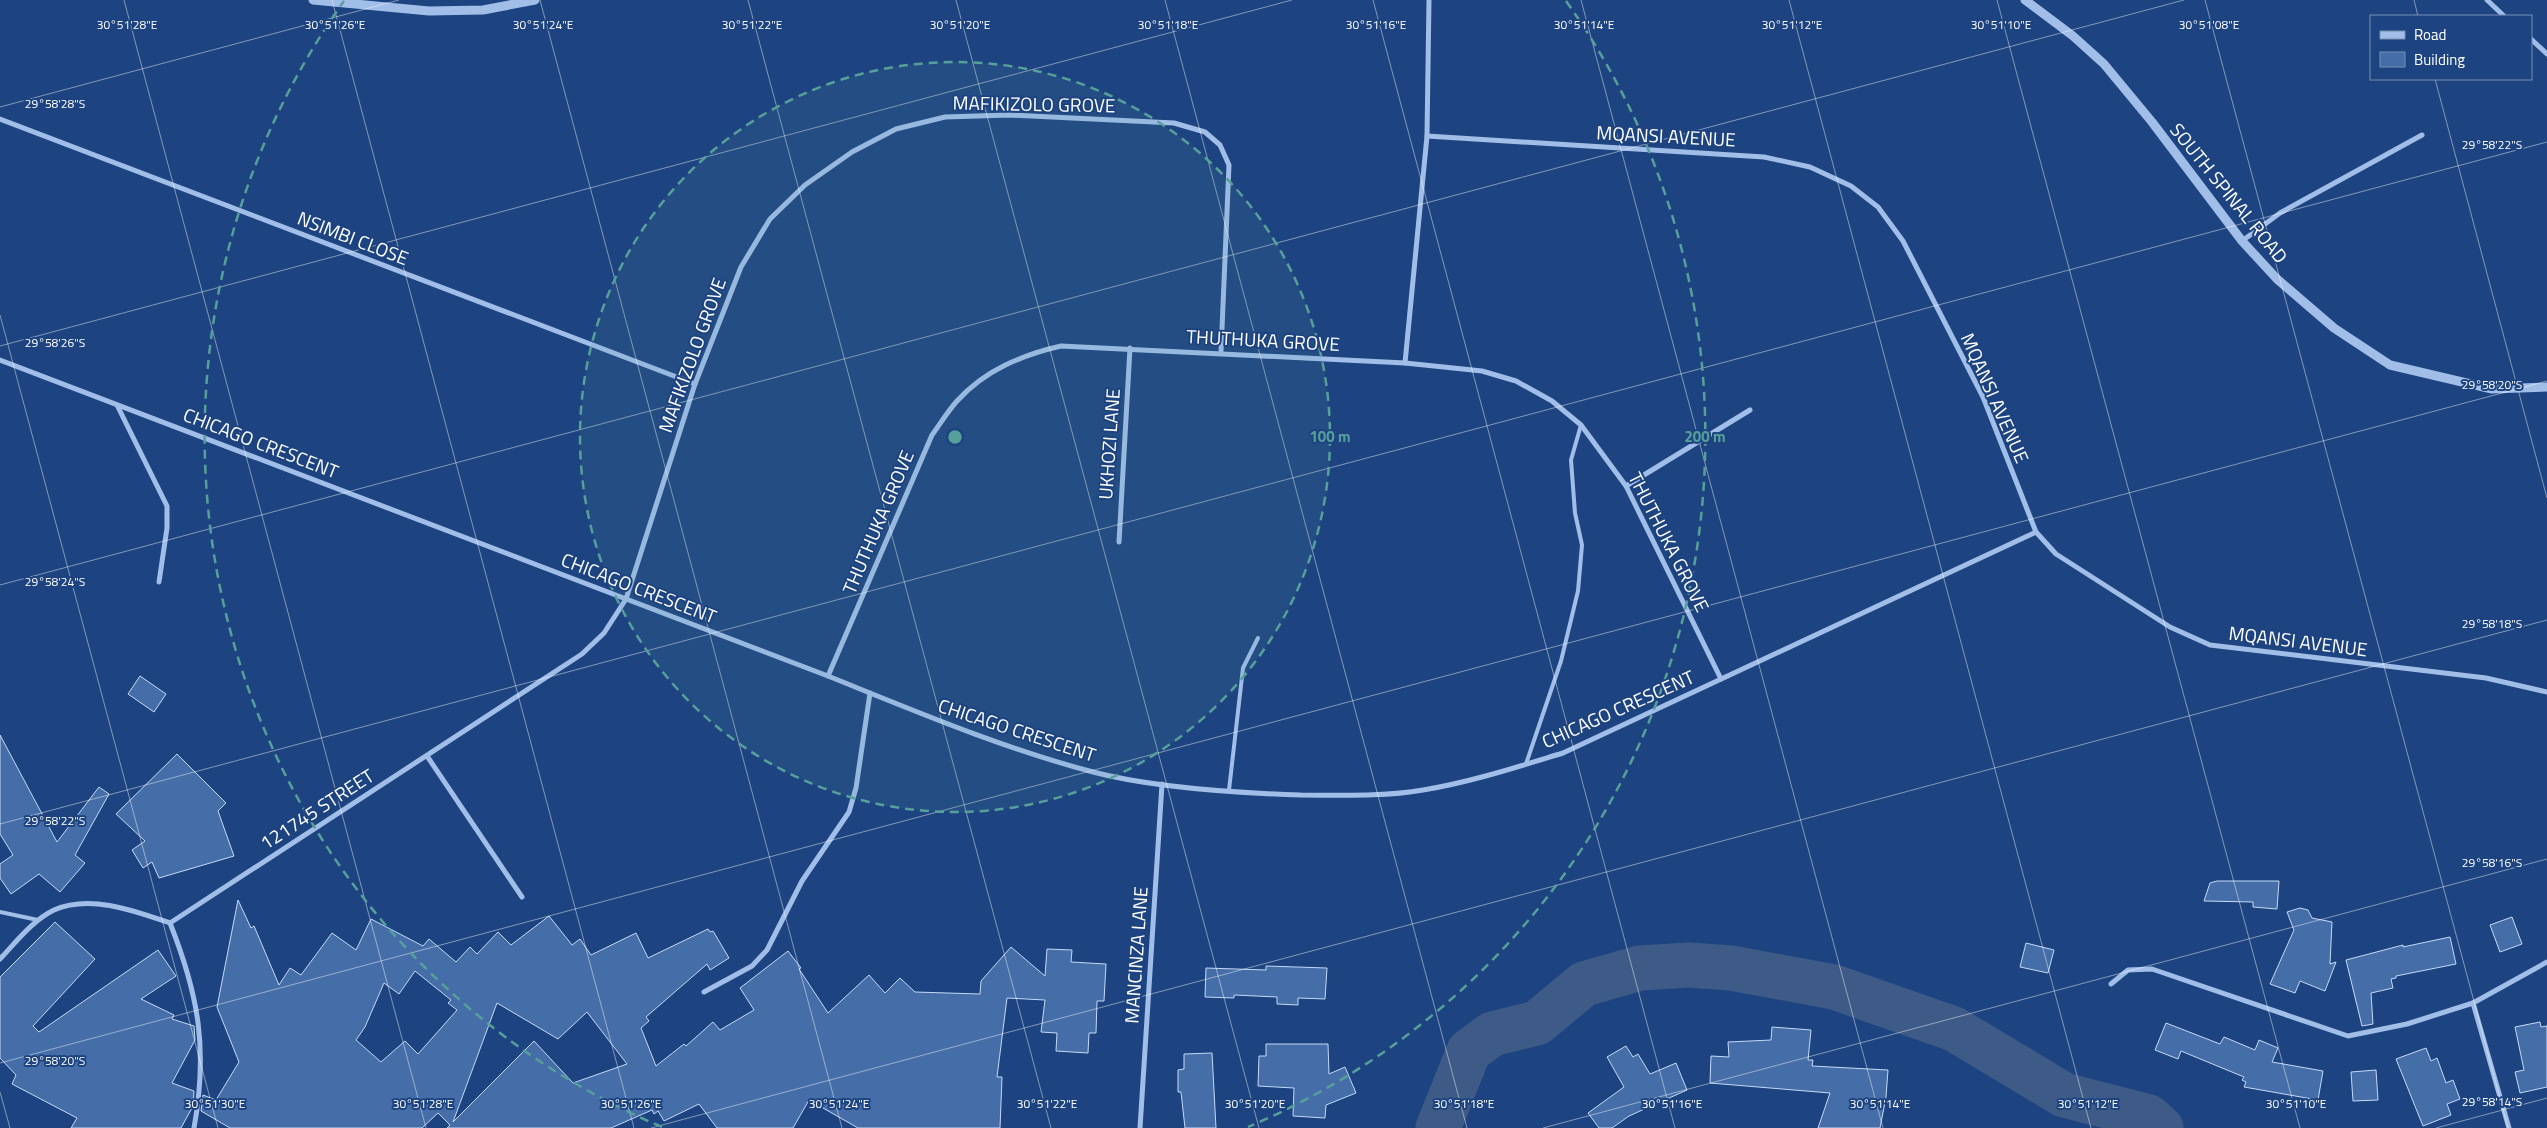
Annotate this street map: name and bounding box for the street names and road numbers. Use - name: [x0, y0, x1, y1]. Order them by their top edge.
- street label: MAFIKIZOLO GROVE: [952, 88, 1116, 119]
- street label: SOUTH SPINAL ROAD: [2164, 116, 2295, 269]
- street label: MQANSI AVENUE: [1596, 117, 1736, 154]
- street label: NSIMBI CLOSE: [293, 203, 413, 272]
- street label: MAFIKIZOLO GROVE: [650, 273, 733, 436]
- street label: THUTHUKA GROVE: [1186, 321, 1341, 358]
- street label: MQANSI AVENUE: [1954, 328, 2037, 467]
- street label: UKHOZI LANE: [1090, 388, 1127, 500]
- street label: CHICAGO CRESCENT: [179, 400, 343, 485]
- street label: THUTHUKA GROVE: [834, 445, 921, 598]
- street label: THUTHUKA GROVE: [1622, 467, 1717, 617]
- street label: CHICAGO CRESCENT: [557, 545, 721, 630]
- street label: MQANSI AVENUE: [2227, 618, 2369, 663]
- street label: CHICAGO CRESCENT: [1537, 662, 1699, 755]
- street label: CHICAGO CRESCENT: [935, 690, 1100, 769]
- street label: 121745 STREET: [254, 761, 380, 856]
- street label: MANCINZA LANE: [1116, 885, 1155, 1025]

